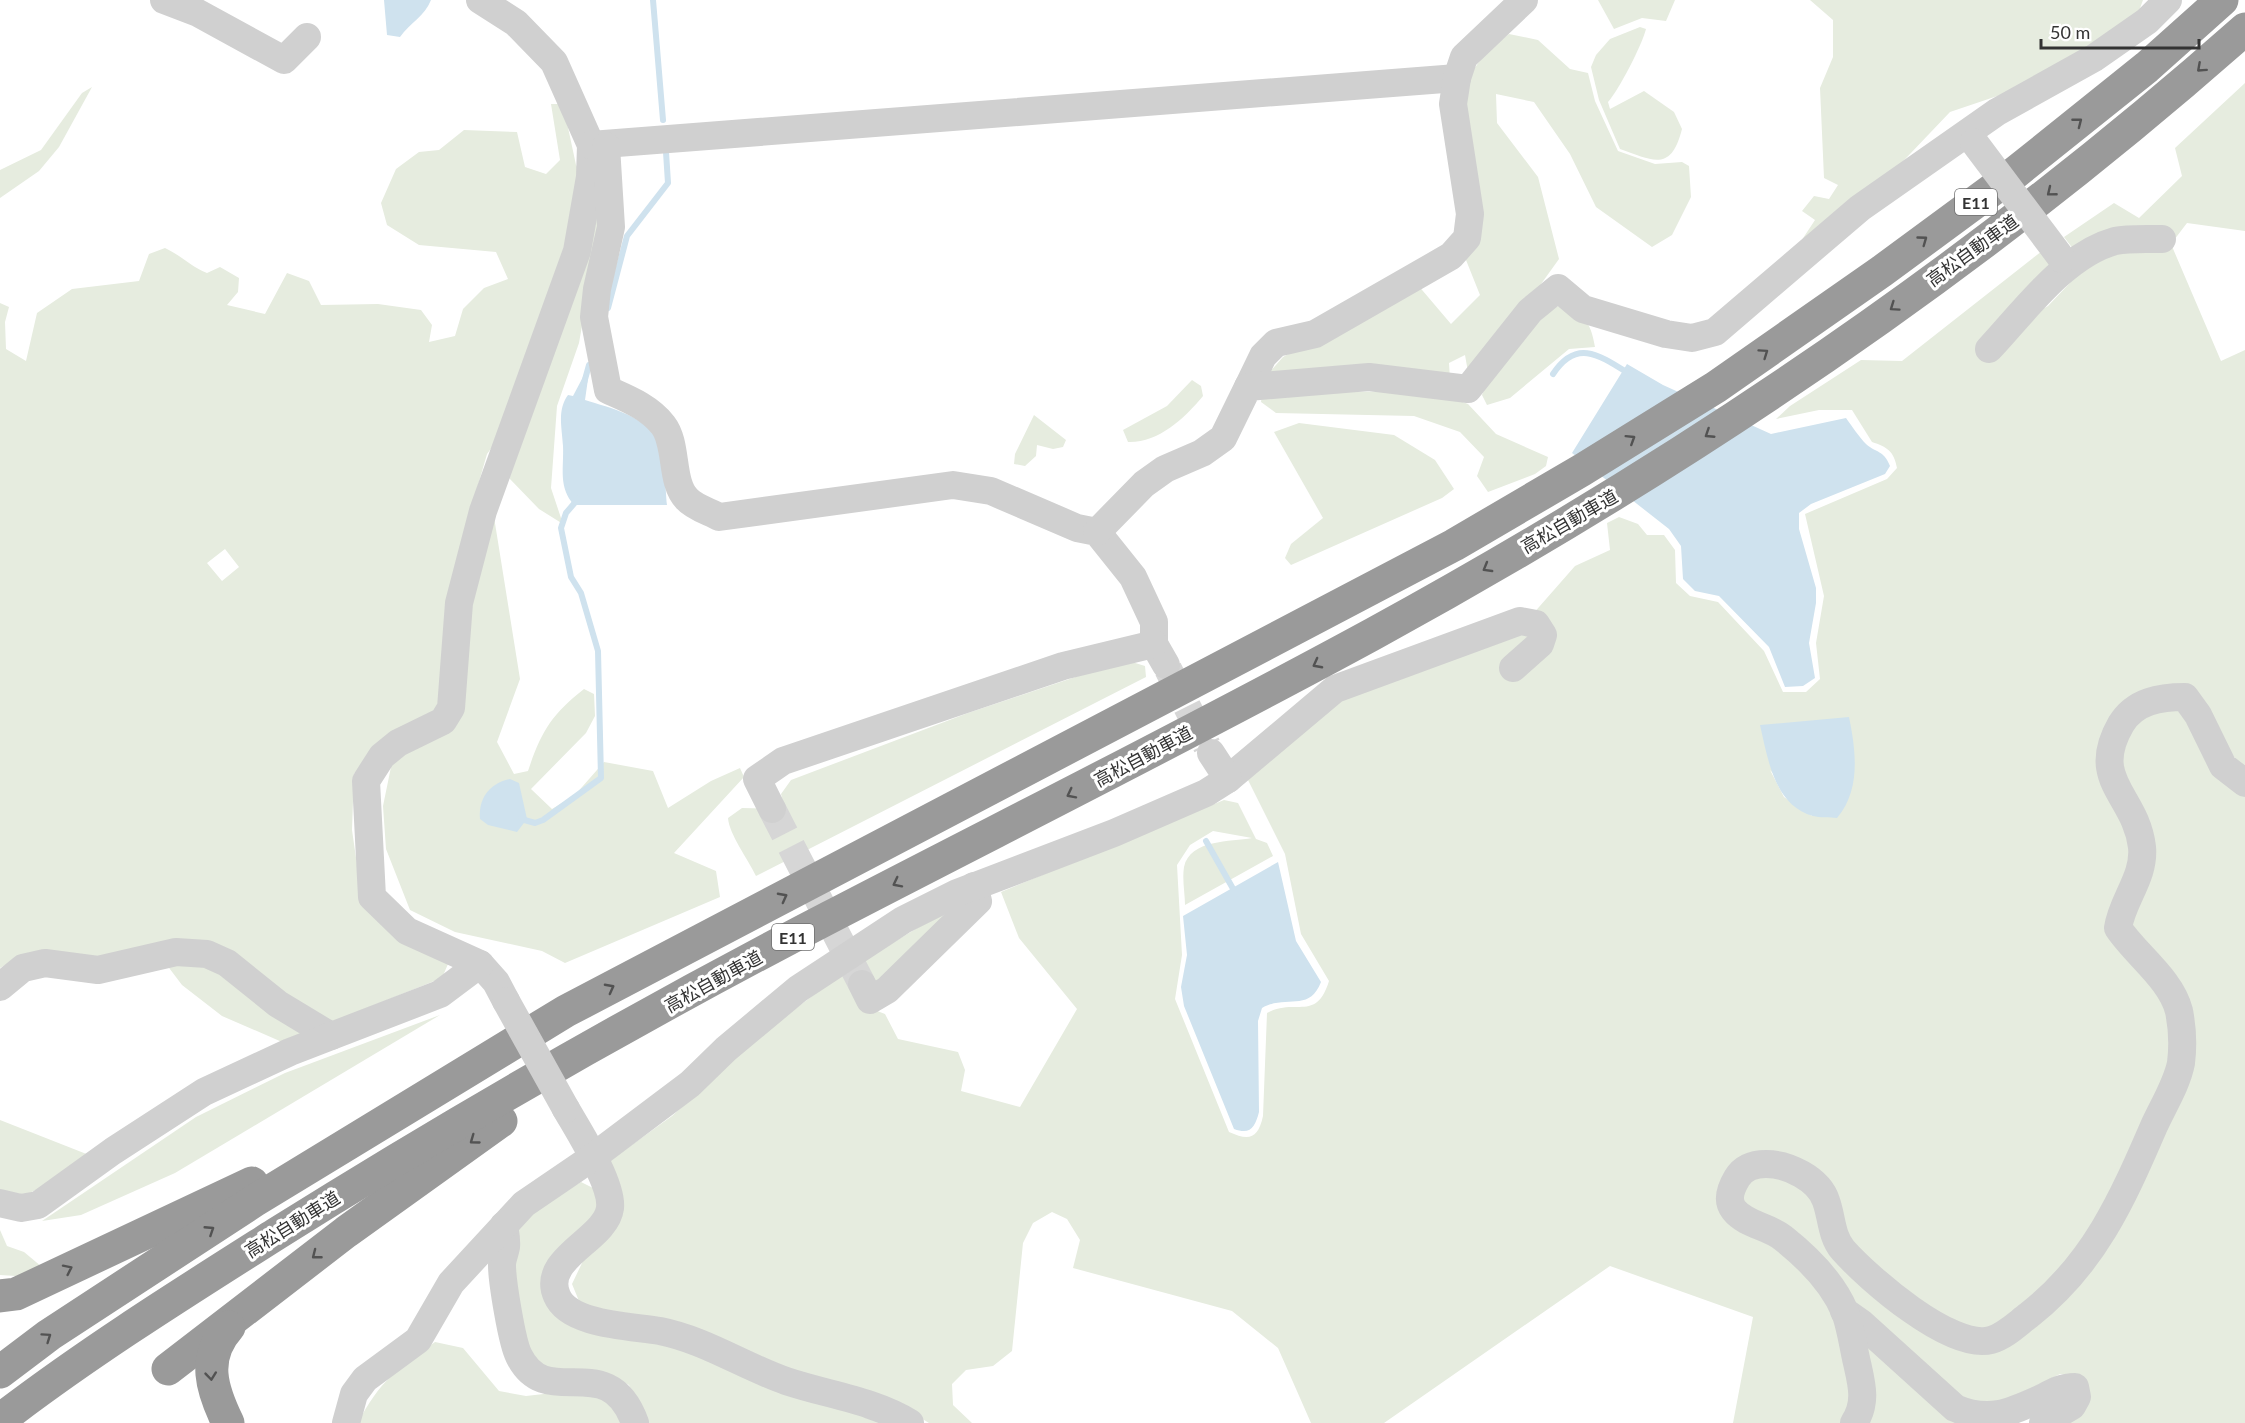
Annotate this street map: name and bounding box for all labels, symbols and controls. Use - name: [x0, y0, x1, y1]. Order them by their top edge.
- scale bar: [2041, 12, 2198, 50]
- text: 50 m: [2050, 21, 2090, 43]
- one-way arrow: [2197, 61, 2208, 72]
- one-way arrow: [2071, 119, 2082, 130]
- one-way arrow: [2047, 185, 2058, 196]
- road number: E11: [1955, 189, 1997, 215]
- street label: 高松自動車道: [1922, 209, 2022, 291]
- one-way arrow: [1916, 237, 1927, 248]
- one-way arrow: [1889, 300, 1900, 311]
- one-way arrow: [1757, 349, 1768, 360]
- one-way arrow: [1704, 427, 1715, 438]
- one-way arrow: [1625, 435, 1635, 447]
- street label: 高松自動車道: [1517, 484, 1621, 558]
- one-way arrow: [1483, 561, 1494, 572]
- one-way arrow: [1313, 656, 1324, 668]
- street label: 高松自動車道: [1090, 721, 1196, 791]
- one-way arrow: [1066, 787, 1077, 798]
- one-way arrow: [892, 875, 903, 887]
- one-way arrow: [777, 893, 788, 905]
- road number: E11: [772, 924, 814, 950]
- street label: 高松自動車道: [660, 945, 766, 1017]
- one-way arrow: [604, 984, 615, 995]
- one-way arrow: [469, 1133, 480, 1144]
- street label: 高松自動車道: [240, 1186, 344, 1262]
- one-way arrow: [204, 1225, 214, 1237]
- one-way arrow: [312, 1247, 323, 1258]
- one-way arrow: [62, 1264, 73, 1276]
- one-way arrow: [40, 1333, 51, 1344]
- one-way arrow: [204, 1371, 217, 1381]

